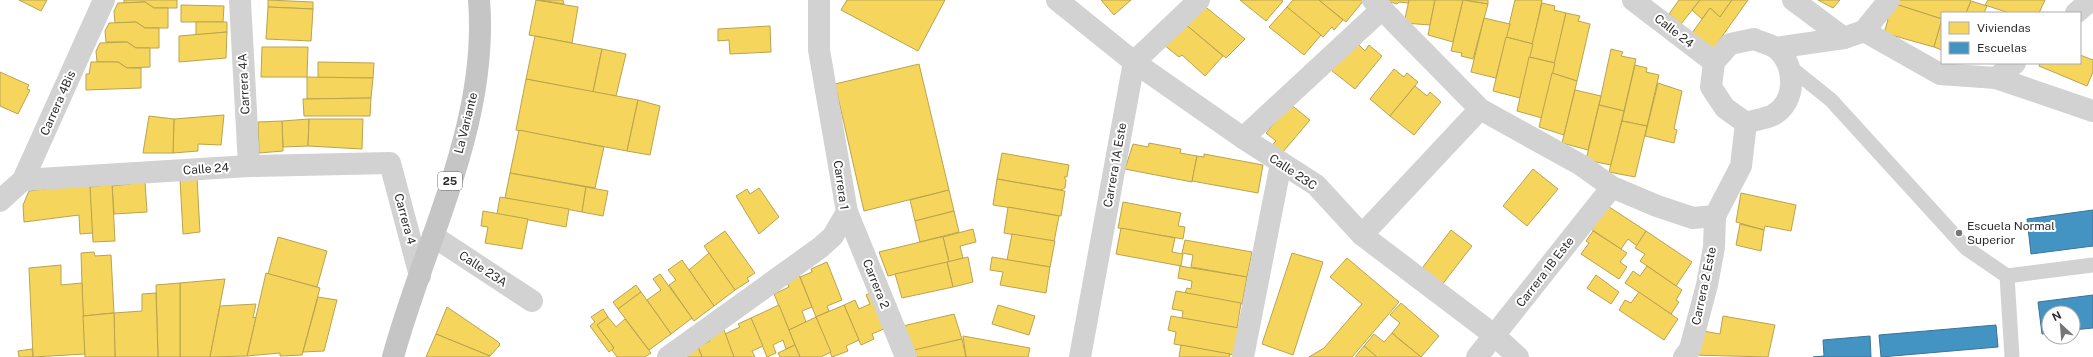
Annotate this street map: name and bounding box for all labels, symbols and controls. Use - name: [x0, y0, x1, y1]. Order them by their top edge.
- street label: Calle 24: [1652, 11, 1697, 51]
- legend: [1941, 12, 2081, 64]
- text: Viviendas: [1977, 21, 2031, 35]
- text: Escuelas: [1977, 41, 2027, 55]
- street label: Carrera 4A: [235, 53, 253, 115]
- street label: Carrera 4Bis: [37, 68, 79, 138]
- street label: La Variante: [452, 91, 480, 155]
- street label: Carrera 1A Este: [1101, 121, 1129, 208]
- street label: Calle 23C: [1267, 151, 1319, 193]
- street label: Carrera 1: [831, 159, 851, 211]
- street label: Calle 24: [183, 160, 230, 178]
- road number: 25: [438, 172, 462, 190]
- street label: Carrera 4: [391, 192, 419, 247]
- place label: Escuela Normal Superior: [1967, 219, 2055, 247]
- marker: Escuela Normal Superior: [1954, 228, 1964, 238]
- street label: Carrera 1B Este: [1513, 234, 1577, 310]
- street label: Carrera 2 Este: [1689, 245, 1719, 326]
- street label: Calle 23A: [456, 248, 510, 290]
- street label: Carrera 2: [860, 257, 892, 311]
- north arrow: [2041, 305, 2081, 345]
- text: N: [2050, 309, 2063, 323]

